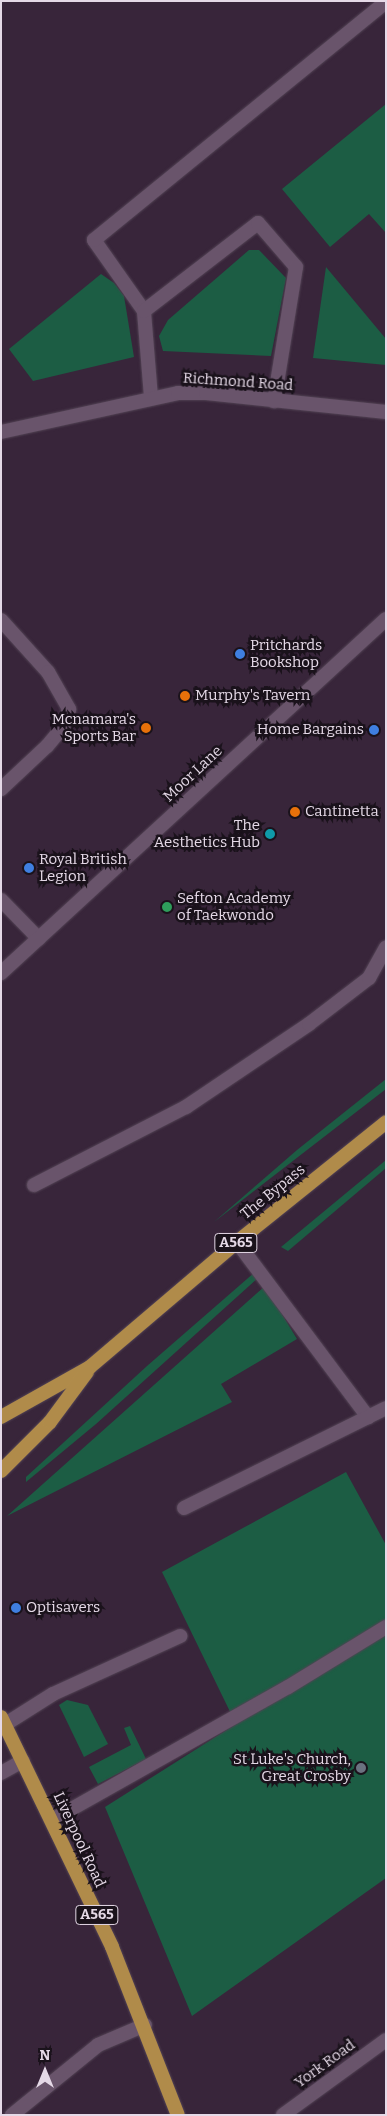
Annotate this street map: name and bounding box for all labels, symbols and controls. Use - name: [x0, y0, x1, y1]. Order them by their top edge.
- street label: Richmond Road: [182, 369, 294, 395]
- place label: Pritchards Bookshop: [250, 636, 322, 671]
- marker: Pritchards Bookshop: [234, 648, 246, 660]
- place label: Murphy's Tavern: [195, 687, 310, 705]
- marker: Murphy's Tavern: [179, 690, 191, 702]
- place label: Mcnamara's Sports Bar: [52, 710, 136, 745]
- place label: Home Bargains: [257, 721, 364, 739]
- marker: Mcnamara's Sports Bar: [140, 722, 152, 734]
- marker: Home Bargains: [368, 724, 380, 736]
- street label: Moor Lane: [160, 742, 226, 806]
- place label: Cantinetta: [305, 803, 379, 821]
- marker: Cantinetta: [289, 806, 301, 818]
- place label: The Aesthetics Hub: [154, 816, 260, 851]
- marker: The Aesthetics Hub: [264, 828, 276, 840]
- place label: Royal British Legion: [39, 850, 127, 885]
- marker: Royal British Legion: [23, 862, 35, 874]
- place label: Sefton Academy of Taekwondo: [177, 889, 291, 924]
- marker: Sefton Academy of Taekwondo: [161, 901, 173, 913]
- street label: The Bypass: [237, 1161, 309, 1223]
- road number: A565: [214, 1232, 258, 1254]
- place label: Optisavers: [26, 1599, 100, 1617]
- marker: Optisavers: [10, 1602, 22, 1614]
- place label: St Luke's Church, Great Crosby: [233, 1750, 351, 1785]
- marker: St Luke's Church, Great Crosby: [355, 1762, 367, 1774]
- street label: Liverpool Road: [49, 1789, 109, 1891]
- road number: A565: [74, 1904, 120, 1926]
- street label: York Road: [291, 2036, 359, 2092]
- north arrow: [20, 2046, 70, 2096]
- text: N: [40, 2047, 50, 2064]

